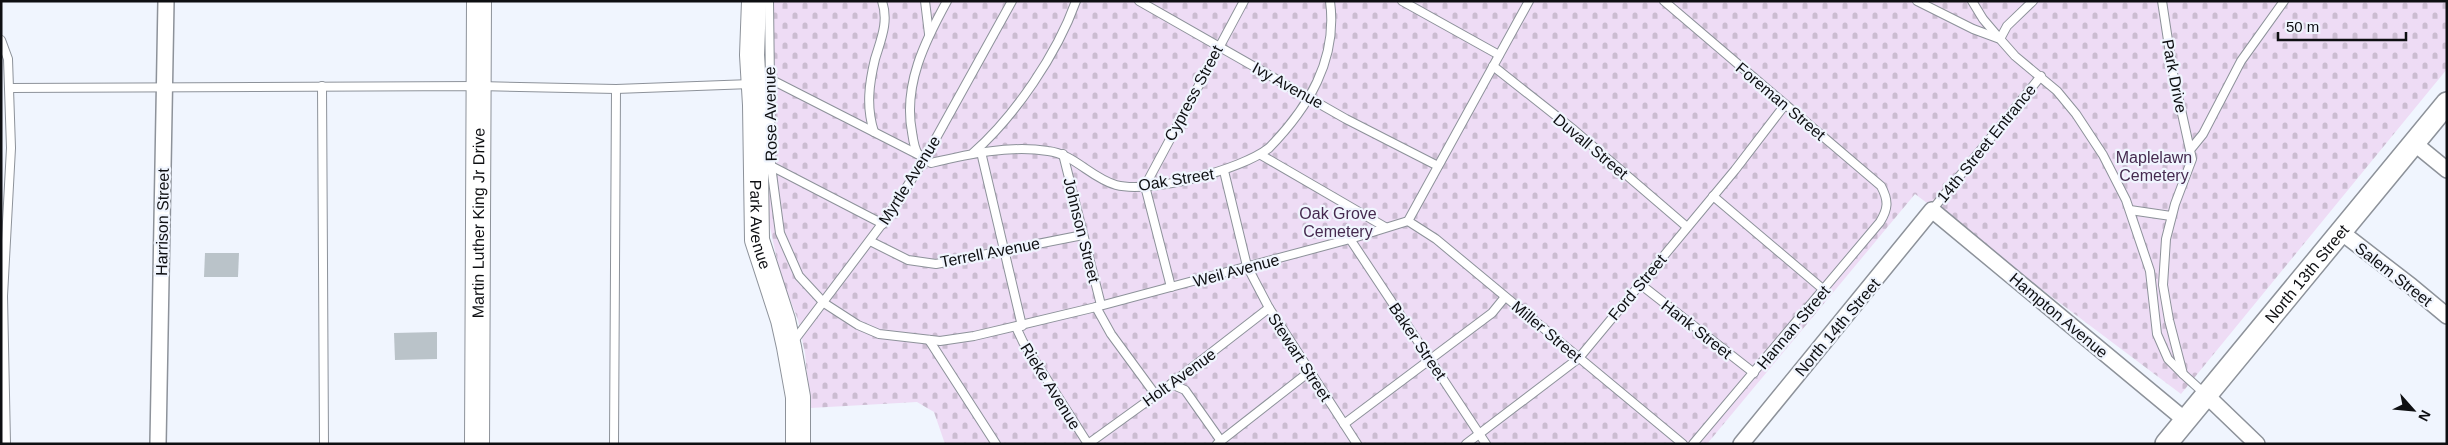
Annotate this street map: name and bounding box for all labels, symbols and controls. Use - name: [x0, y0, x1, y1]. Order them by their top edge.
- scale bar: [2278, 10, 2406, 42]
- text: 50 m: [2286, 18, 2319, 35]
- street label: Park Drive: [2159, 38, 2190, 114]
- street label: Cypress Street: [1161, 42, 1226, 144]
- street label: Ivy Avenue: [1250, 59, 1326, 112]
- street label: Foreman Street: [1733, 59, 1829, 144]
- street label: Rose Avenue: [761, 66, 780, 162]
- street label: 14th Street Entrance: [1934, 81, 2039, 206]
- street label: Duvall Street: [1550, 110, 1632, 183]
- street label: Martin Luther King Jr Drive: [470, 128, 487, 318]
- street label: Myrtle Avenue: [875, 133, 943, 228]
- park label: Maplelawn Cemetery: [2116, 149, 2192, 184]
- street label: Oak Street: [1137, 165, 1216, 194]
- street label: Harrison Street: [153, 168, 172, 276]
- street label: Johnson Street: [1060, 176, 1103, 285]
- street label: Park Avenue: [747, 180, 774, 271]
- park label: Oak Grove Cemetery: [1299, 205, 1377, 240]
- street label: North 13th Street: [2262, 221, 2353, 326]
- street label: Terrell Avenue: [939, 234, 1041, 270]
- street label: Salem Street: [2352, 239, 2436, 310]
- street label: Weil Avenue: [1191, 251, 1281, 290]
- street label: Ford Street: [1605, 251, 1670, 323]
- street label: Hampton Avenue: [2006, 270, 2111, 361]
- street label: North 14th Street: [1792, 275, 1883, 379]
- street label: Hannan Street: [1754, 282, 1833, 372]
- street label: Miller Street: [1509, 297, 1585, 366]
- street label: Hank Street: [1658, 297, 1736, 362]
- street label: Baker Street: [1386, 300, 1450, 383]
- street label: Stewart Street: [1265, 310, 1335, 405]
- street label: Rieke Avenue: [1017, 340, 1084, 433]
- street label: Holt Avenue: [1140, 345, 1219, 410]
- north arrow: [2388, 385, 2438, 435]
- text: N: [2415, 408, 2434, 424]

